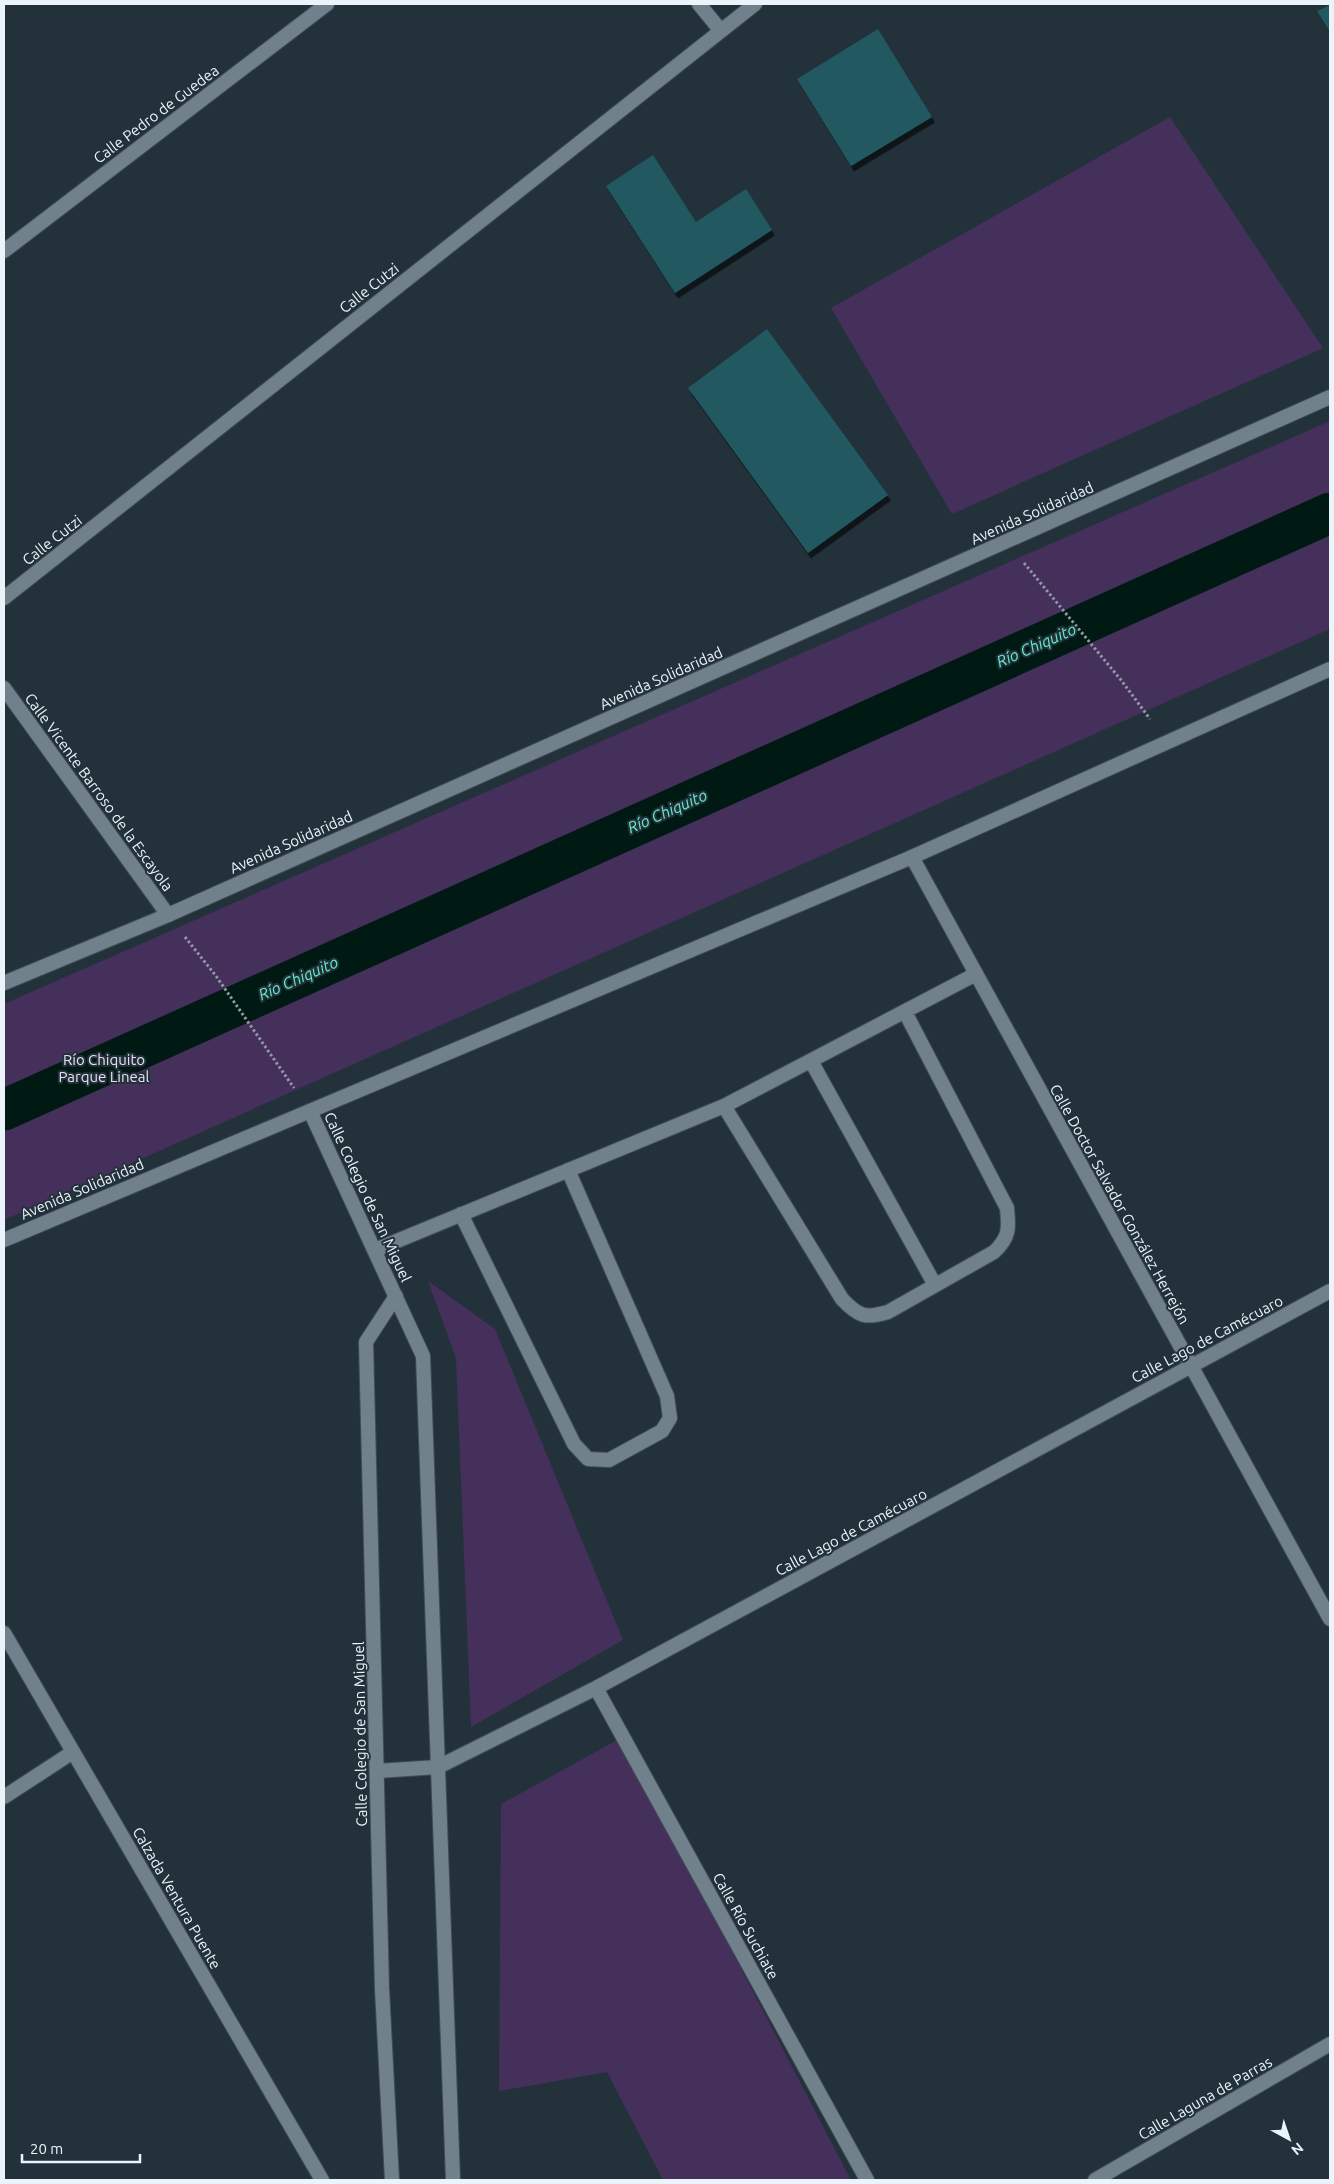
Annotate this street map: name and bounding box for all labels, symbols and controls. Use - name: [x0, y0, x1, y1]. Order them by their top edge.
- street label: Calle Pedro de Guedea: [90, 61, 222, 167]
- street label: Calle Cutzi: [336, 260, 402, 316]
- street label: Avenida Solidaridad: [968, 478, 1096, 548]
- street label: Calle Cutzi: [19, 512, 85, 568]
- water label: Río Chiquito: [993, 619, 1079, 671]
- street label: Avenida Solidaridad: [597, 643, 725, 713]
- street label: Calle Vicente Barroso de la Escayola: [21, 690, 177, 894]
- water label: Río Chiquito: [624, 785, 710, 837]
- street label: Avenida Solidaridad: [227, 807, 355, 877]
- water label: Río Chiquito: [255, 952, 341, 1004]
- park label: Río Chiquito Parque Lineal: [58, 1051, 150, 1085]
- street label: Calle Doctor Salvador González Herrejón: [1047, 1081, 1193, 1327]
- street label: Calle Colegio de San Miguel: [321, 1109, 415, 1285]
- street label: Avenida Solidaridad: [18, 1155, 146, 1223]
- street label: Calle Lago de Camécuaro: [1128, 1292, 1286, 1386]
- street label: Calle Lago de Camécuaro: [772, 1485, 930, 1579]
- street label: Calle Colegio de San Miguel: [350, 1641, 370, 1827]
- street label: Calzada Ventura Puente: [129, 1824, 225, 1972]
- street label: Calle Río Suchiate: [710, 1870, 782, 1982]
- street label: Calle Laguna de Parras: [1135, 2053, 1275, 2143]
- north arrow: [1264, 2114, 1314, 2164]
- scale bar: [22, 2132, 140, 2164]
- text: N: [1288, 2139, 1307, 2158]
- text: 20 m: [30, 2140, 63, 2157]

